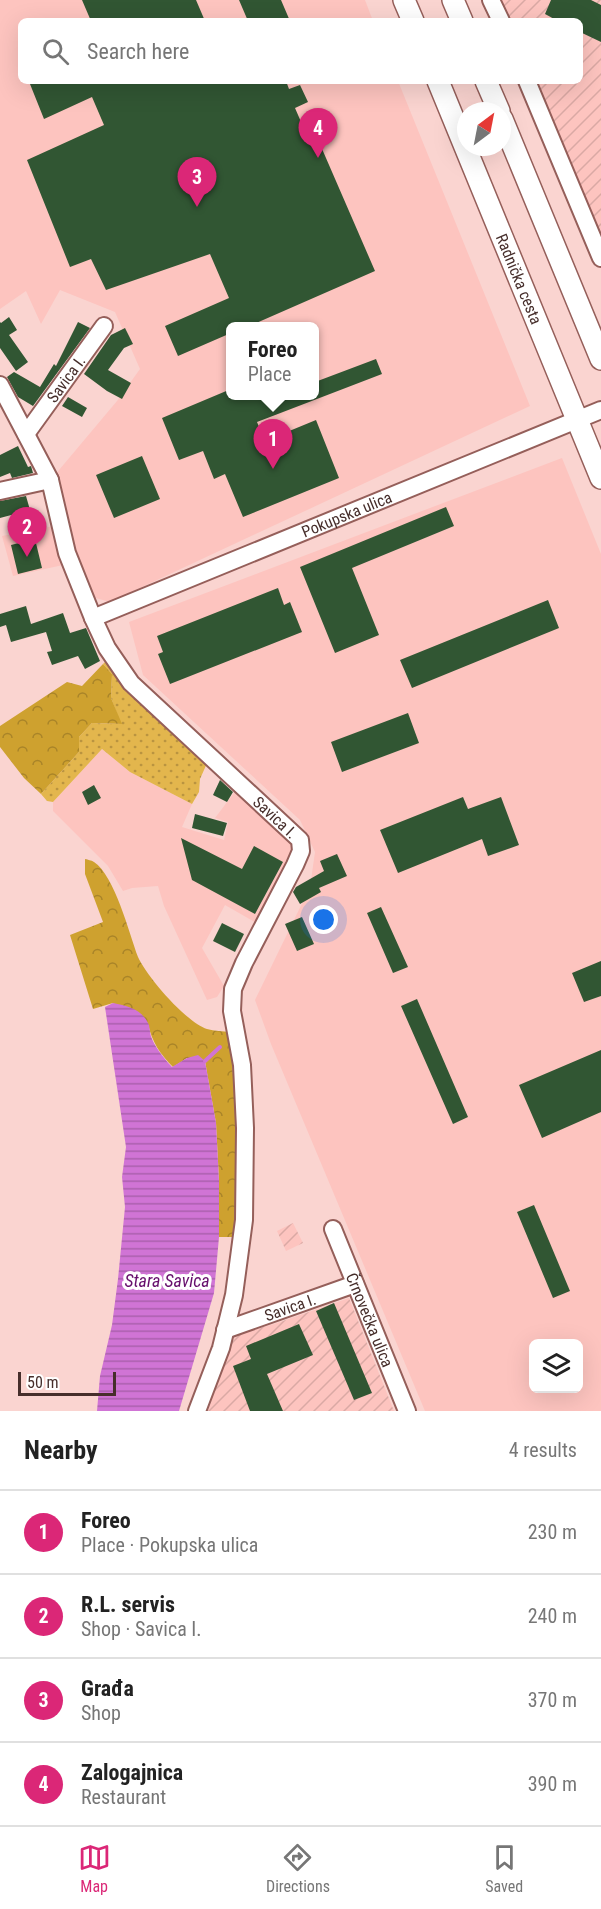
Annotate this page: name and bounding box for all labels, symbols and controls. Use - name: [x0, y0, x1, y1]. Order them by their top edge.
- search box: [18, 18, 583, 84]
- icon: search: [39, 35, 72, 68]
- text: Search here: [87, 39, 189, 64]
- north arrow: [457, 102, 511, 156]
- pin: 4: [298, 108, 338, 158]
- pin: 3: [178, 158, 216, 207]
- street label: Radnička cesta: [492, 231, 546, 327]
- popup: [226, 322, 319, 400]
- text: Foreo: [248, 337, 297, 362]
- street label: Savica I.: [43, 352, 89, 406]
- text: Place: [248, 362, 292, 386]
- pin: 1: [254, 420, 292, 469]
- street label: Pokupska ulica: [299, 487, 394, 541]
- pin: 2: [8, 508, 46, 557]
- street label: Savica I.: [249, 792, 301, 842]
- your location: [309, 905, 338, 934]
- water label: Stara Savica: [124, 1270, 210, 1291]
- street label: Črnovečka ulica: [342, 1270, 398, 1370]
- street label: Savica I.: [262, 1289, 318, 1325]
- map controls: [529, 1339, 583, 1393]
- button: layers: [529, 1339, 583, 1393]
- scale bar: [18, 1369, 116, 1396]
- text: 50 m: [27, 1373, 59, 1392]
- text: Nearby: [24, 1435, 98, 1465]
- text: 4 results: [509, 1438, 577, 1462]
- text: Foreo: [81, 1508, 131, 1533]
- text: 1: [38, 1520, 49, 1544]
- text: 230 m: [528, 1520, 577, 1544]
- text: Place · Pokupska ulica: [81, 1533, 258, 1557]
- text: R.L. servis: [81, 1592, 175, 1617]
- text: 2: [38, 1604, 49, 1628]
- text: 240 m: [528, 1604, 577, 1628]
- text: Shop · Savica I.: [81, 1617, 202, 1641]
- text: Građa: [81, 1676, 134, 1701]
- text: 3: [38, 1688, 49, 1712]
- text: 370 m: [528, 1688, 577, 1712]
- text: Shop: [81, 1701, 121, 1725]
- text: Zalogajnica: [81, 1760, 183, 1785]
- text: 4: [38, 1772, 49, 1796]
- text: 390 m: [528, 1772, 577, 1796]
- text: Restaurant: [81, 1785, 166, 1809]
- tab: Map: [78, 1841, 111, 1896]
- tab: Directions: [266, 1841, 330, 1896]
- tab: Saved: [485, 1841, 523, 1896]

